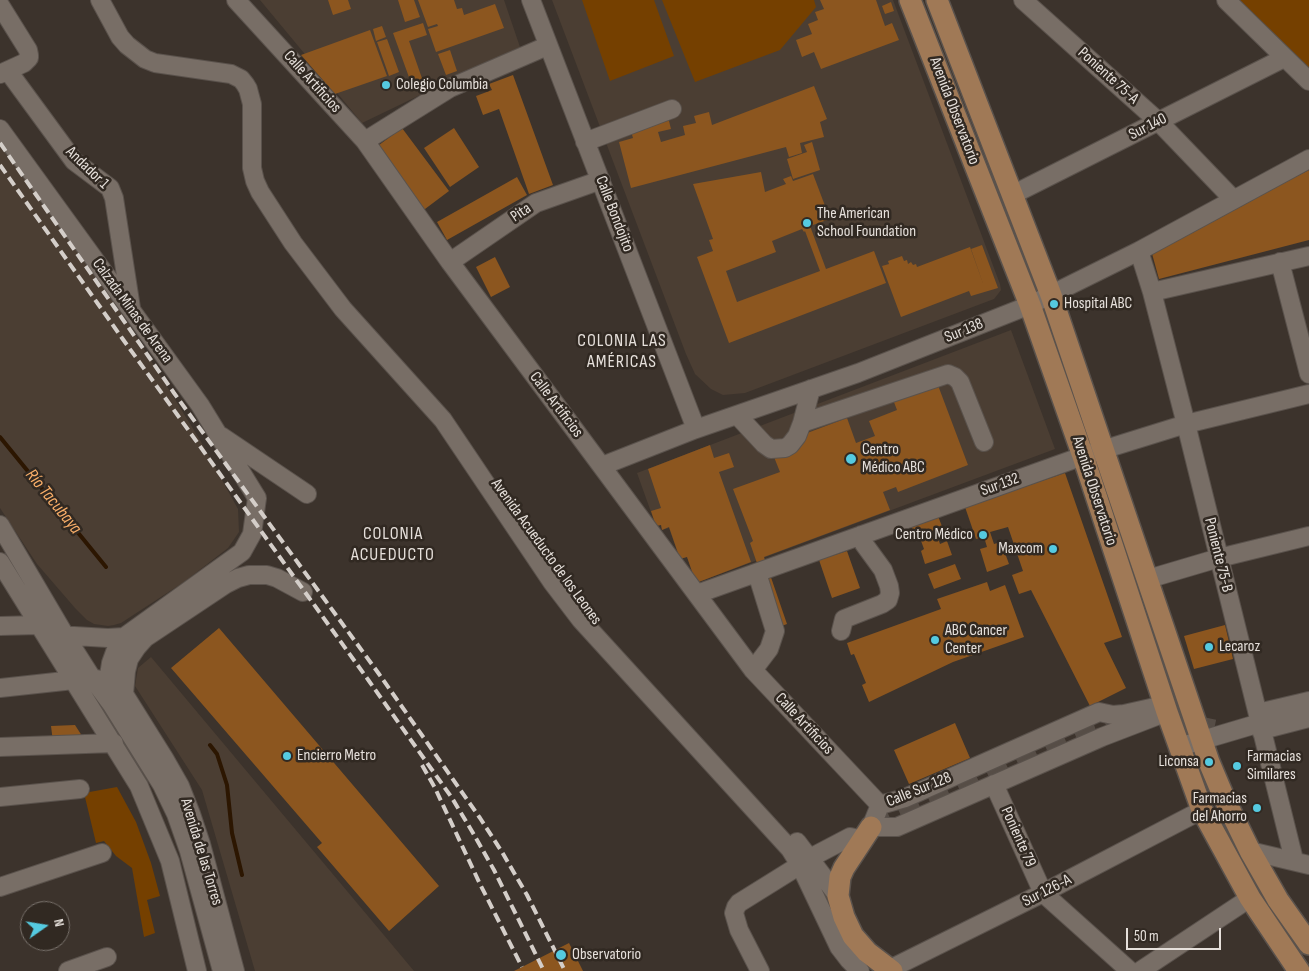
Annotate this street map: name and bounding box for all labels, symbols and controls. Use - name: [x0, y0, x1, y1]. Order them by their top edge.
- street label: Poniente 75-A: [1073, 44, 1143, 108]
- street label: Calle Artificios: [279, 47, 345, 117]
- street label: Avenida Observatorio: [925, 55, 983, 167]
- place label: Colegio Columbia: [396, 75, 488, 95]
- marker: Colegio Columbia: [380, 79, 392, 91]
- street label: Sur 140: [1126, 109, 1170, 145]
- street label: Andador 1: [61, 143, 113, 193]
- street label: Calle Bondojito: [591, 173, 637, 255]
- street label: Pita: [507, 199, 535, 227]
- place label: The American School Foundation: [817, 204, 916, 242]
- marker: The American School Foundation: [801, 217, 813, 229]
- street label: Calzada Minas de Arena: [88, 255, 176, 367]
- place label: Hospital ABC: [1064, 294, 1132, 314]
- marker: Hospital ABC: [1048, 298, 1060, 310]
- street label: Sur 138: [942, 315, 986, 347]
- district label: COLONIA LAS AMÉRICAS: [576, 330, 668, 372]
- street label: Calle Artificios: [525, 368, 587, 442]
- street label: Avenida Observatorio: [1067, 434, 1121, 548]
- place label: Centro Médico ABC: [862, 440, 925, 478]
- marker: Centro Médico ABC: [844, 452, 858, 466]
- water label: Río Tacubaya: [20, 465, 86, 539]
- street label: Sur 132: [978, 469, 1022, 501]
- street label: Avenida Acueducto de los Leones: [487, 475, 605, 629]
- street label: Poniente 75-B: [1199, 516, 1237, 594]
- district label: COLONIA ACUEDUCTO: [350, 523, 436, 566]
- place label: Centro Médico: [895, 525, 973, 545]
- marker: Centro Médico: [977, 529, 989, 541]
- place label: Maxcom: [998, 539, 1043, 559]
- marker: Maxcom: [1047, 543, 1059, 555]
- place label: ABC Cancer Center: [945, 621, 1007, 659]
- marker: ABC Cancer Center: [929, 634, 941, 646]
- place label: Lecaroz: [1219, 637, 1260, 657]
- marker: Lecaroz: [1203, 641, 1215, 653]
- street label: Calle Artificios: [771, 689, 837, 759]
- place label: Encierro Metro: [297, 746, 376, 766]
- place label: Farmacias Similares: [1247, 747, 1301, 785]
- marker: Encierro Metro: [281, 750, 293, 762]
- place label: Liconsa: [1158, 752, 1199, 772]
- marker: Liconsa: [1203, 756, 1215, 768]
- marker: Farmacias Similares: [1231, 760, 1243, 772]
- street label: Calle Sur 128: [884, 768, 954, 812]
- place label: Farmacias del Ahorro: [1192, 789, 1247, 827]
- street label: Avenida de las Torres: [176, 796, 226, 908]
- marker: Farmacias del Ahorro: [1251, 802, 1263, 814]
- street label: Poniente 79: [996, 804, 1040, 870]
- street label: Sur 126-A: [1019, 871, 1075, 911]
- north arrow: [20, 901, 70, 951]
- text: N: [50, 917, 68, 928]
- scale bar: [1129, 918, 1224, 950]
- text: 50 m: [1134, 927, 1159, 946]
- place label: Observatorio: [572, 945, 641, 965]
- marker: Observatorio: [554, 948, 568, 962]

